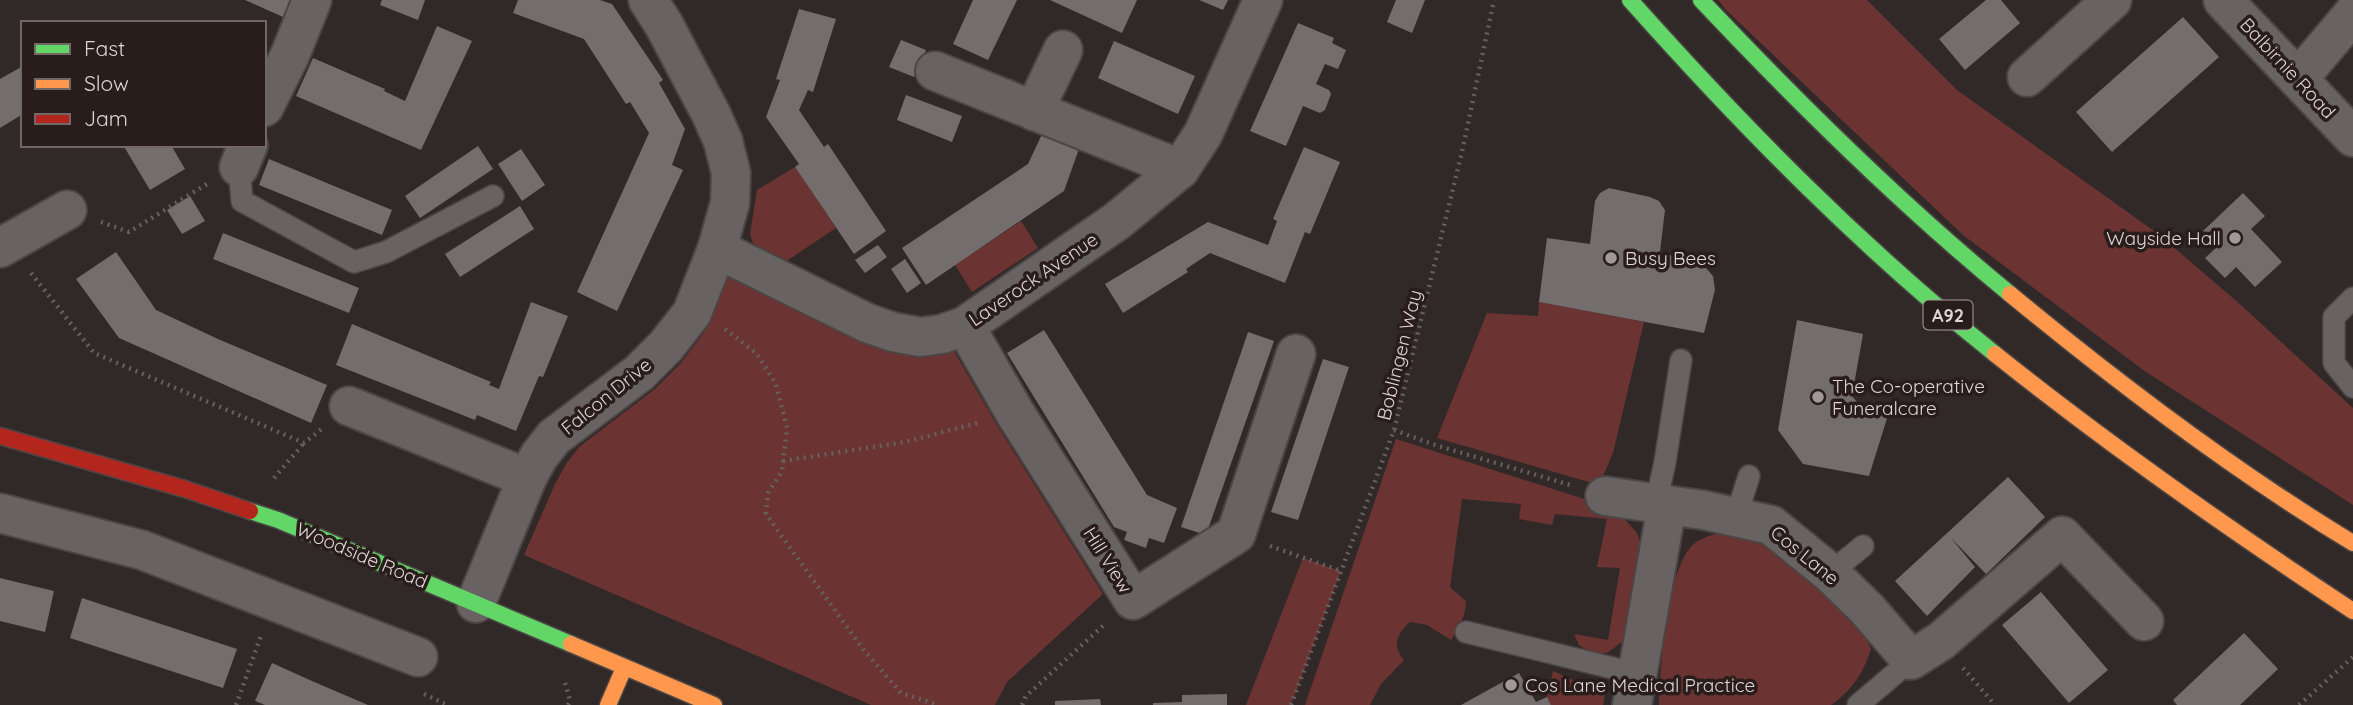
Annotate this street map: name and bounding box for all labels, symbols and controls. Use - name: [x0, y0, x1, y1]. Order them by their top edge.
- street label: Balbirnie Road: [2235, 13, 2341, 123]
- legend: [21, 21, 266, 147]
- text: Fast: [84, 35, 125, 61]
- text: Slow: [84, 70, 129, 96]
- text: Jam: [84, 105, 128, 131]
- place label: Wayside Hall: [2106, 226, 2221, 250]
- street label: Laverock Avenue: [964, 227, 1102, 331]
- marker: Wayside Hall: [2227, 230, 2243, 246]
- place label: Busy Bees: [1625, 246, 1716, 270]
- marker: Busy Bees: [1603, 250, 1619, 266]
- street label: Boblingen Way: [1371, 287, 1427, 423]
- road number: A92: [1924, 300, 1972, 330]
- street label: Falcon Drive: [556, 352, 656, 440]
- place label: The Co-operative Funeralcare: [1832, 374, 1985, 420]
- marker: The Co-operative Funeralcare: [1810, 389, 1826, 405]
- street label: Woodside Road: [293, 517, 431, 593]
- street label: Cos Lane: [1766, 520, 1844, 590]
- street label: Hill View: [1078, 523, 1138, 597]
- place label: Cos Lane Medical Practice: [1525, 673, 1755, 697]
- marker: Cos Lane Medical Practice: [1503, 677, 1519, 693]

